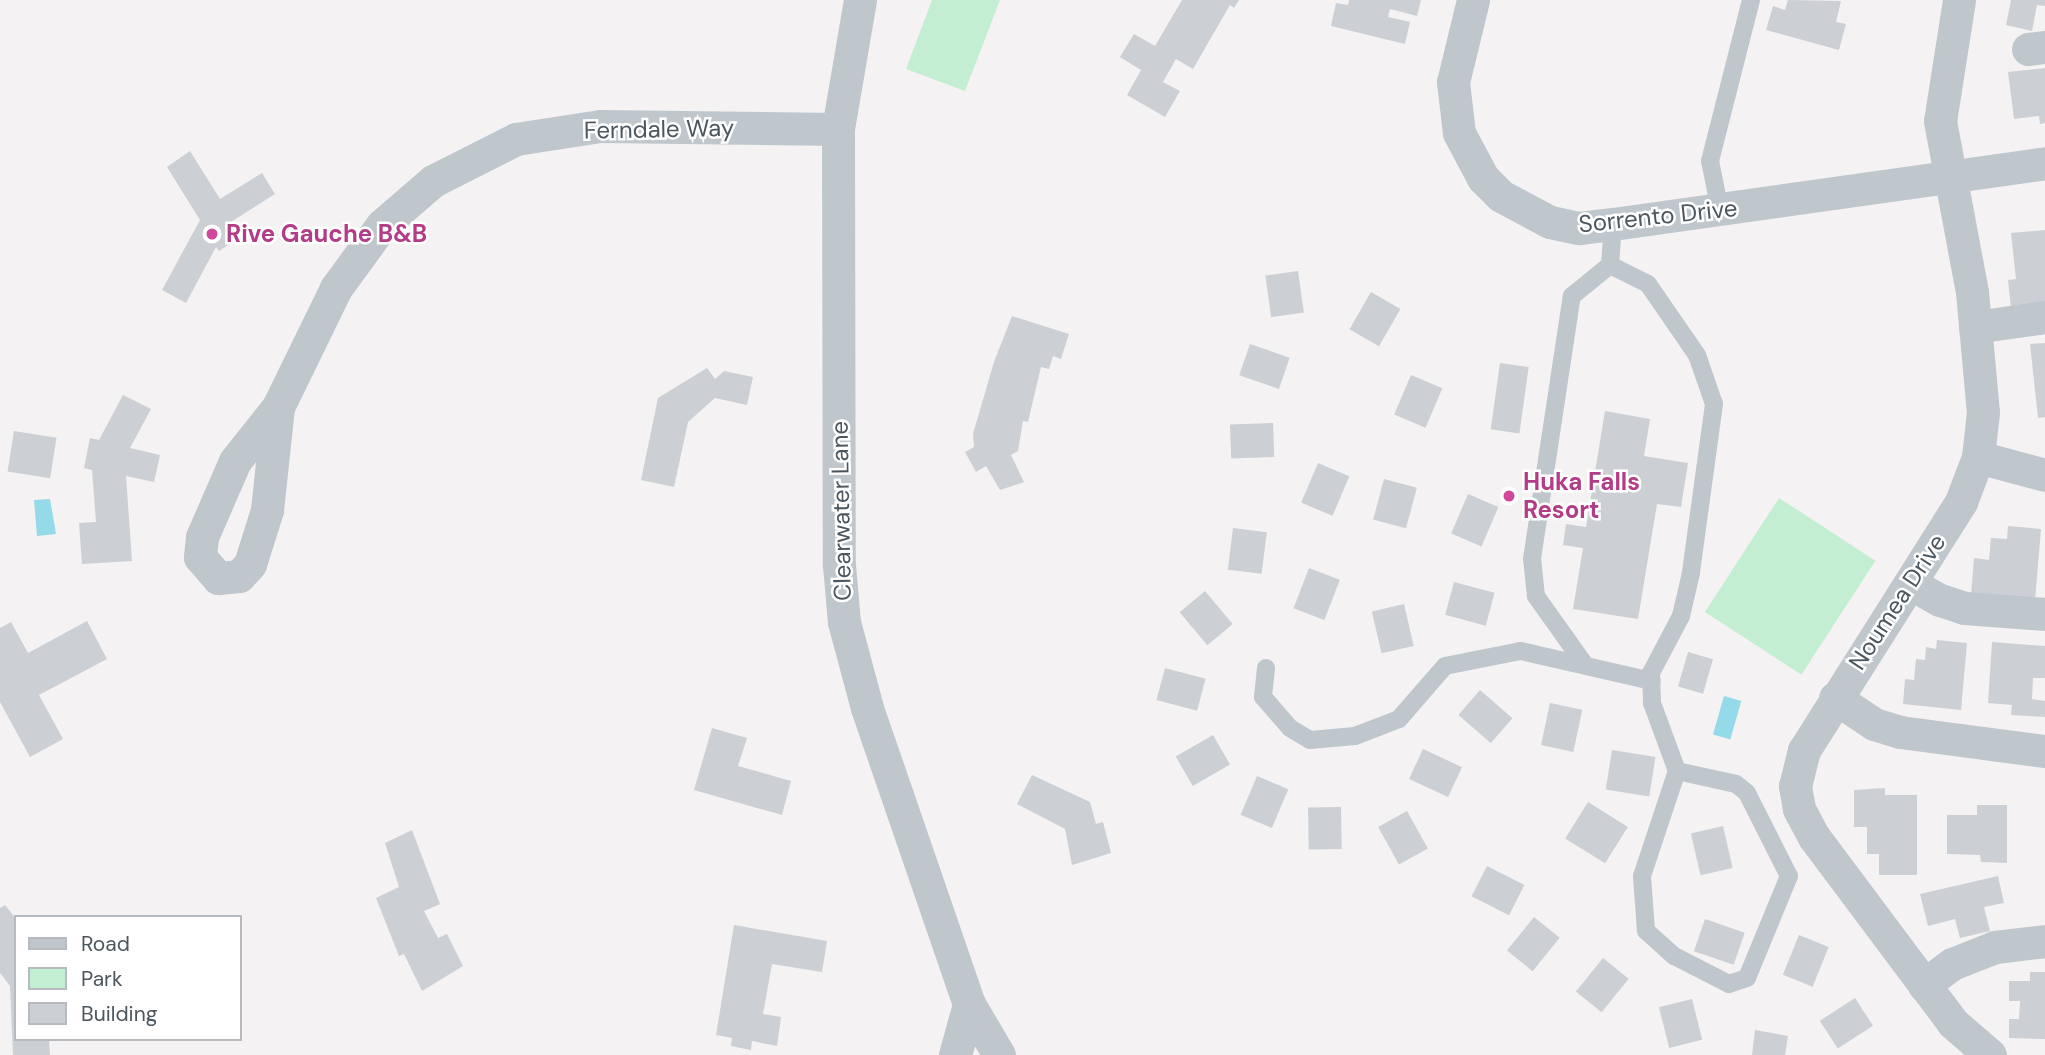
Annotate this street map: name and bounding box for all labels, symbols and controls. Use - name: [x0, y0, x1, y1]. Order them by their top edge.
- street label: Ferndale Way: [584, 113, 734, 145]
- street label: Sorrento Drive: [1577, 193, 1739, 239]
- place label: Rive Gauche B&B: [226, 220, 427, 248]
- marker: Rive Gauche B&B: [204, 226, 220, 242]
- street label: Clearwater Lane: [825, 421, 857, 601]
- place label: Huka Falls Resort: [1523, 468, 1640, 524]
- marker: Huka Falls Resort: [1501, 488, 1517, 504]
- street label: Noumea Drive: [1842, 529, 1952, 675]
- legend: [14, 915, 242, 1041]
- text: Road: [81, 930, 130, 958]
- text: Park: [81, 965, 122, 993]
- text: Building: [81, 1000, 157, 1028]

